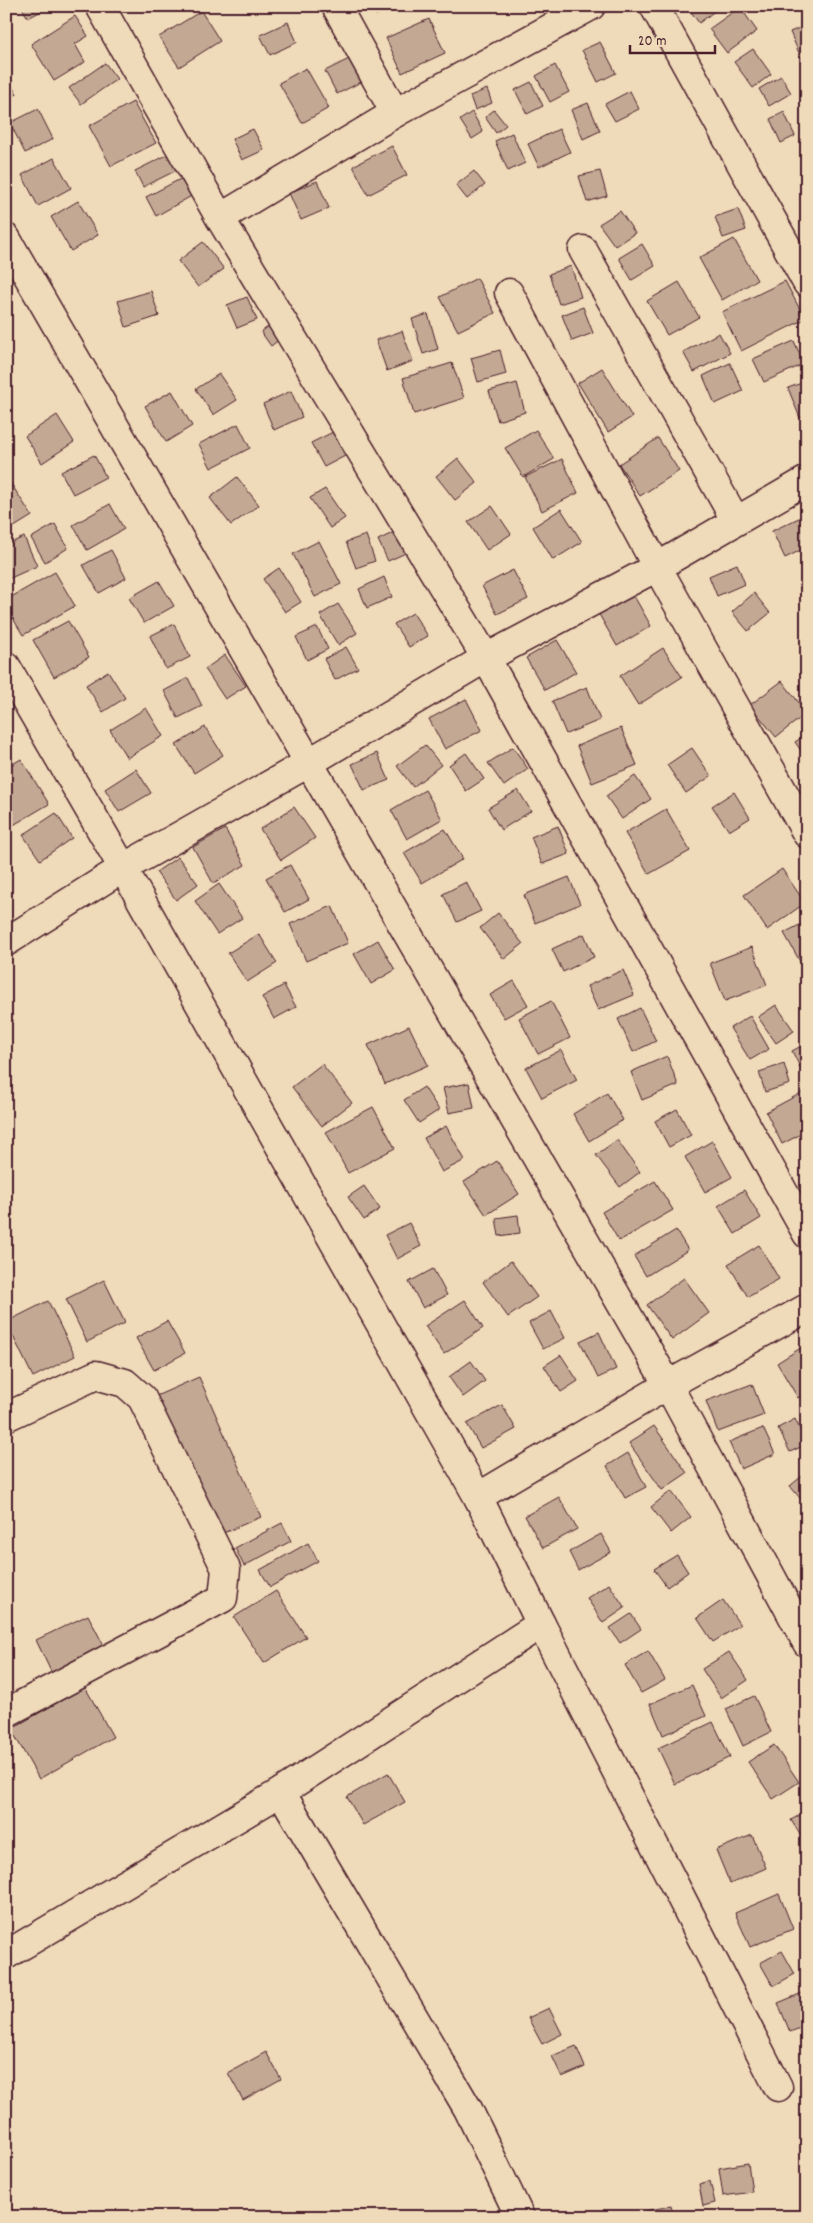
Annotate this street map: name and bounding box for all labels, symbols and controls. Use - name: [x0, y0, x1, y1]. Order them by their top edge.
- scale bar: [630, 22, 716, 54]
- text: 20 m: [638, 31, 666, 53]

